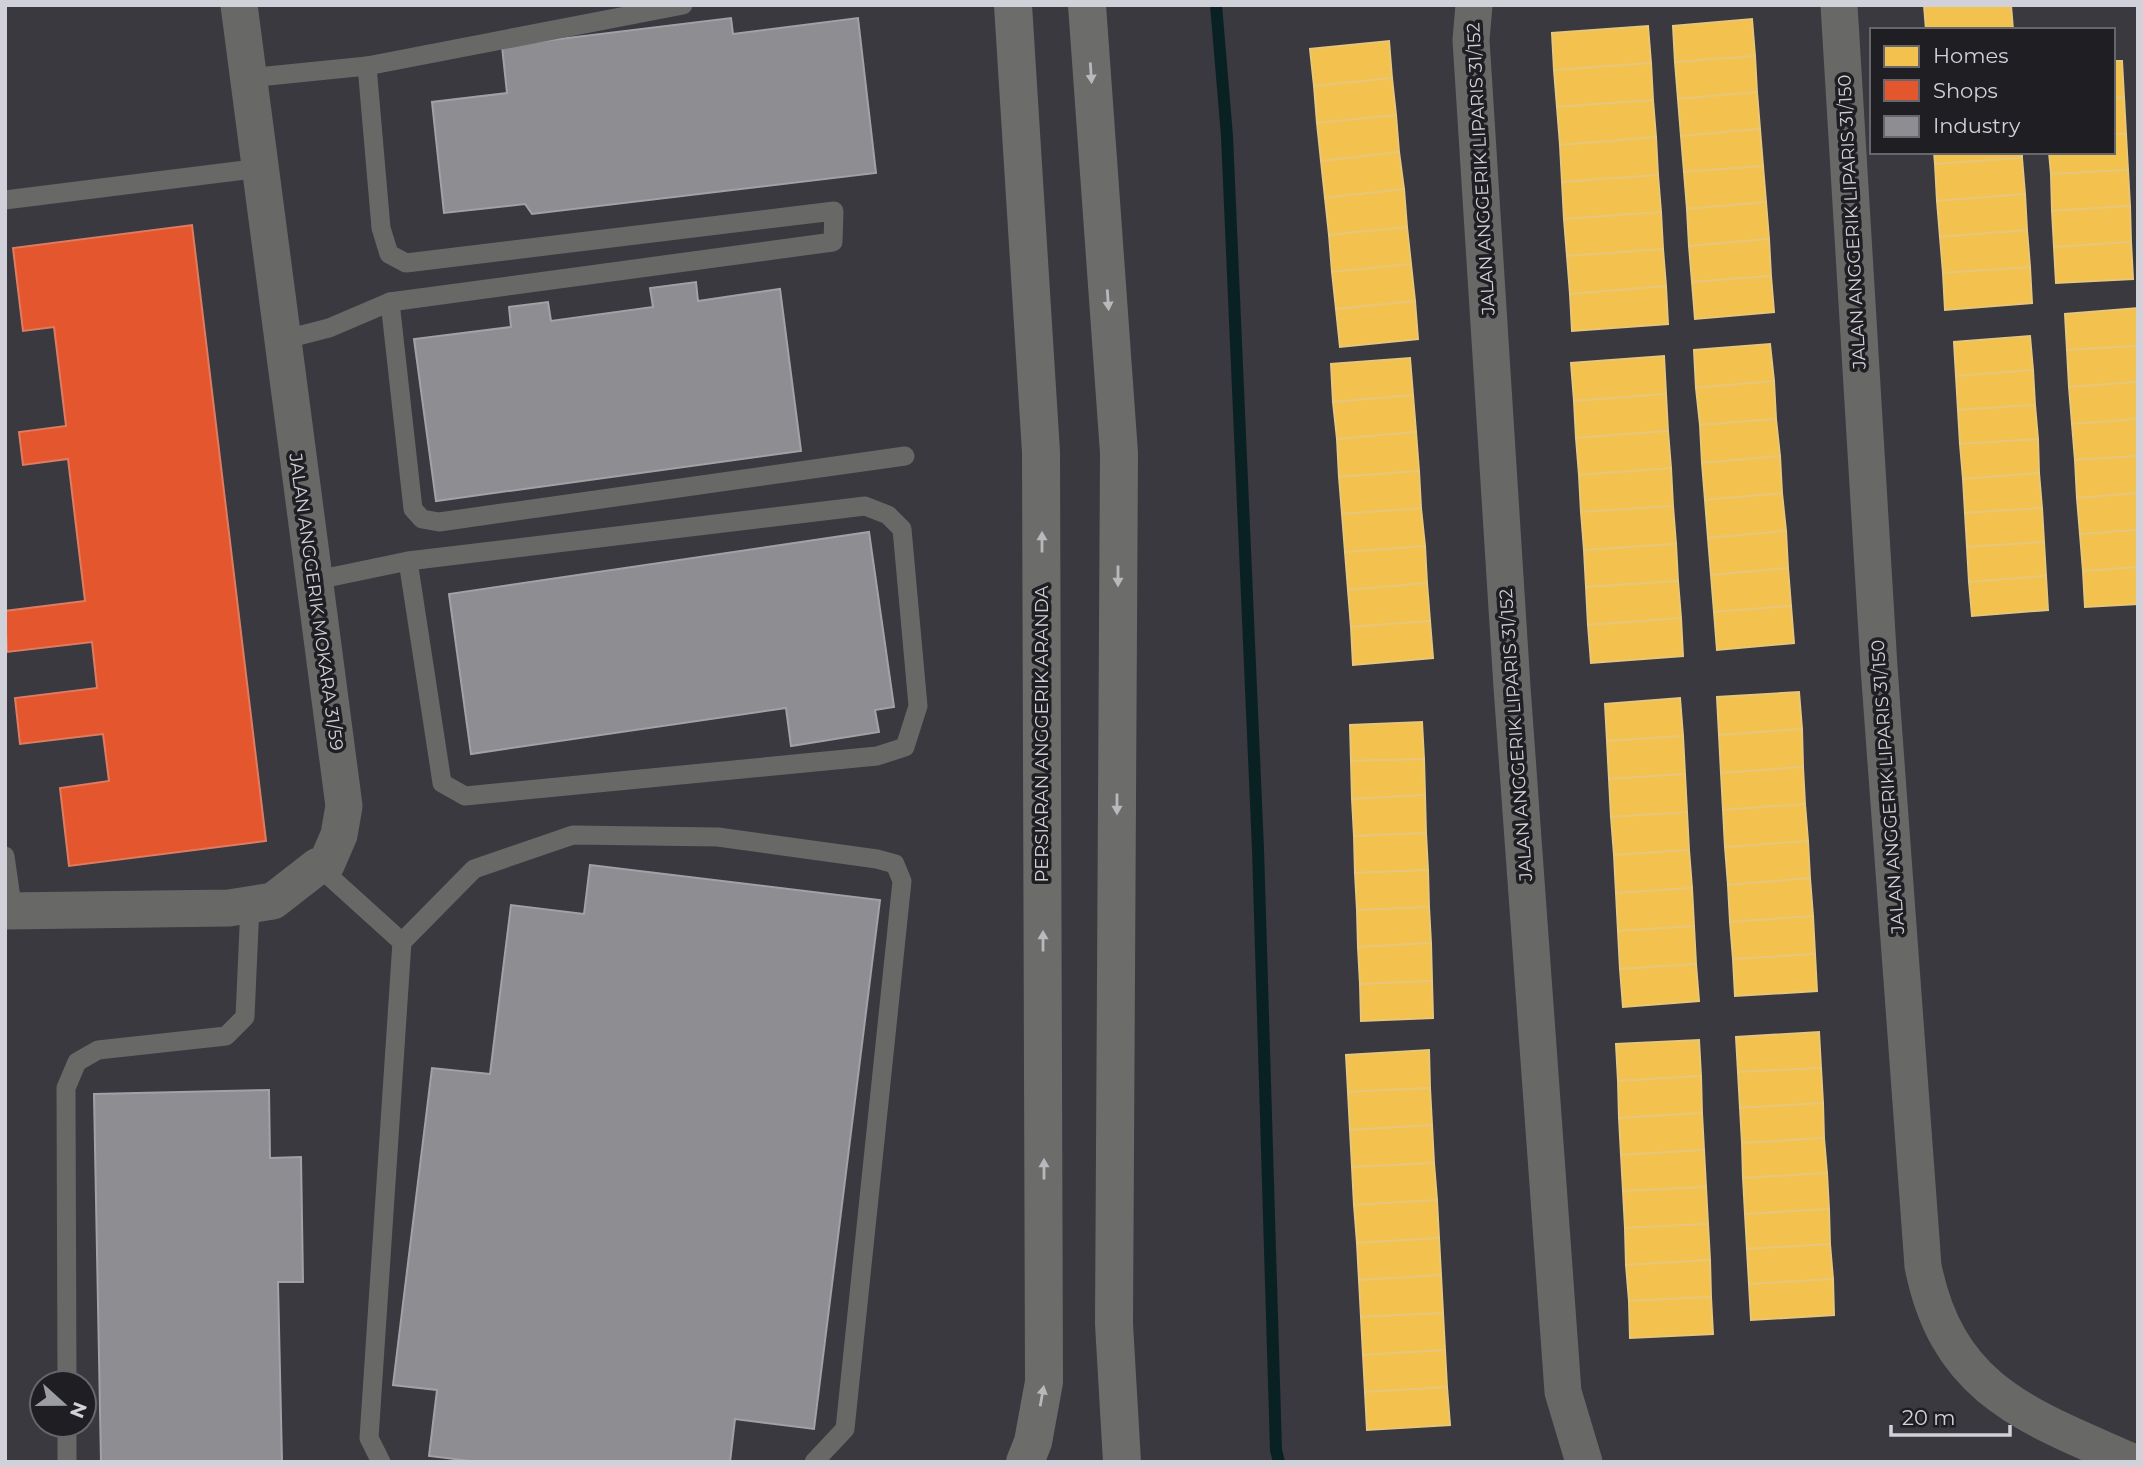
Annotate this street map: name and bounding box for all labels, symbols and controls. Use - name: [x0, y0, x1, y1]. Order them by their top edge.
- street label: JALAN ANGGERIK LIPARIS 31/152: [1462, 22, 1500, 317]
- legend: [1870, 28, 2115, 154]
- text: Homes: [1933, 43, 2008, 68]
- one-way arrow: [1086, 63, 1097, 85]
- street label: JALAN ANGGERIK LIPARIS 31/150: [1833, 74, 1871, 371]
- text: Shops: [1933, 78, 1998, 103]
- text: Industry: [1933, 113, 2021, 138]
- one-way arrow: [1103, 289, 1114, 311]
- street label: JALAN ANGGERIK MOKARA 31/59: [284, 451, 348, 752]
- one-way arrow: [1036, 531, 1048, 553]
- one-way arrow: [1112, 566, 1124, 588]
- street label: PERSIARAN ANGGERIK ARANDA: [1031, 585, 1053, 882]
- street label: JALAN ANGGERIK LIPARIS 31/152: [1495, 588, 1537, 883]
- street label: JALAN ANGGERIK LIPARIS 31/150: [1867, 639, 1909, 936]
- one-way arrow: [1111, 793, 1123, 815]
- one-way arrow: [1037, 930, 1049, 952]
- one-way arrow: [1038, 1157, 1050, 1179]
- north arrow: [28, 1369, 98, 1439]
- one-way arrow: [1036, 1385, 1047, 1407]
- scale bar: [1891, 1394, 2010, 1438]
- text: N: [65, 1399, 92, 1421]
- text: 20 m: [1902, 1405, 1956, 1430]

